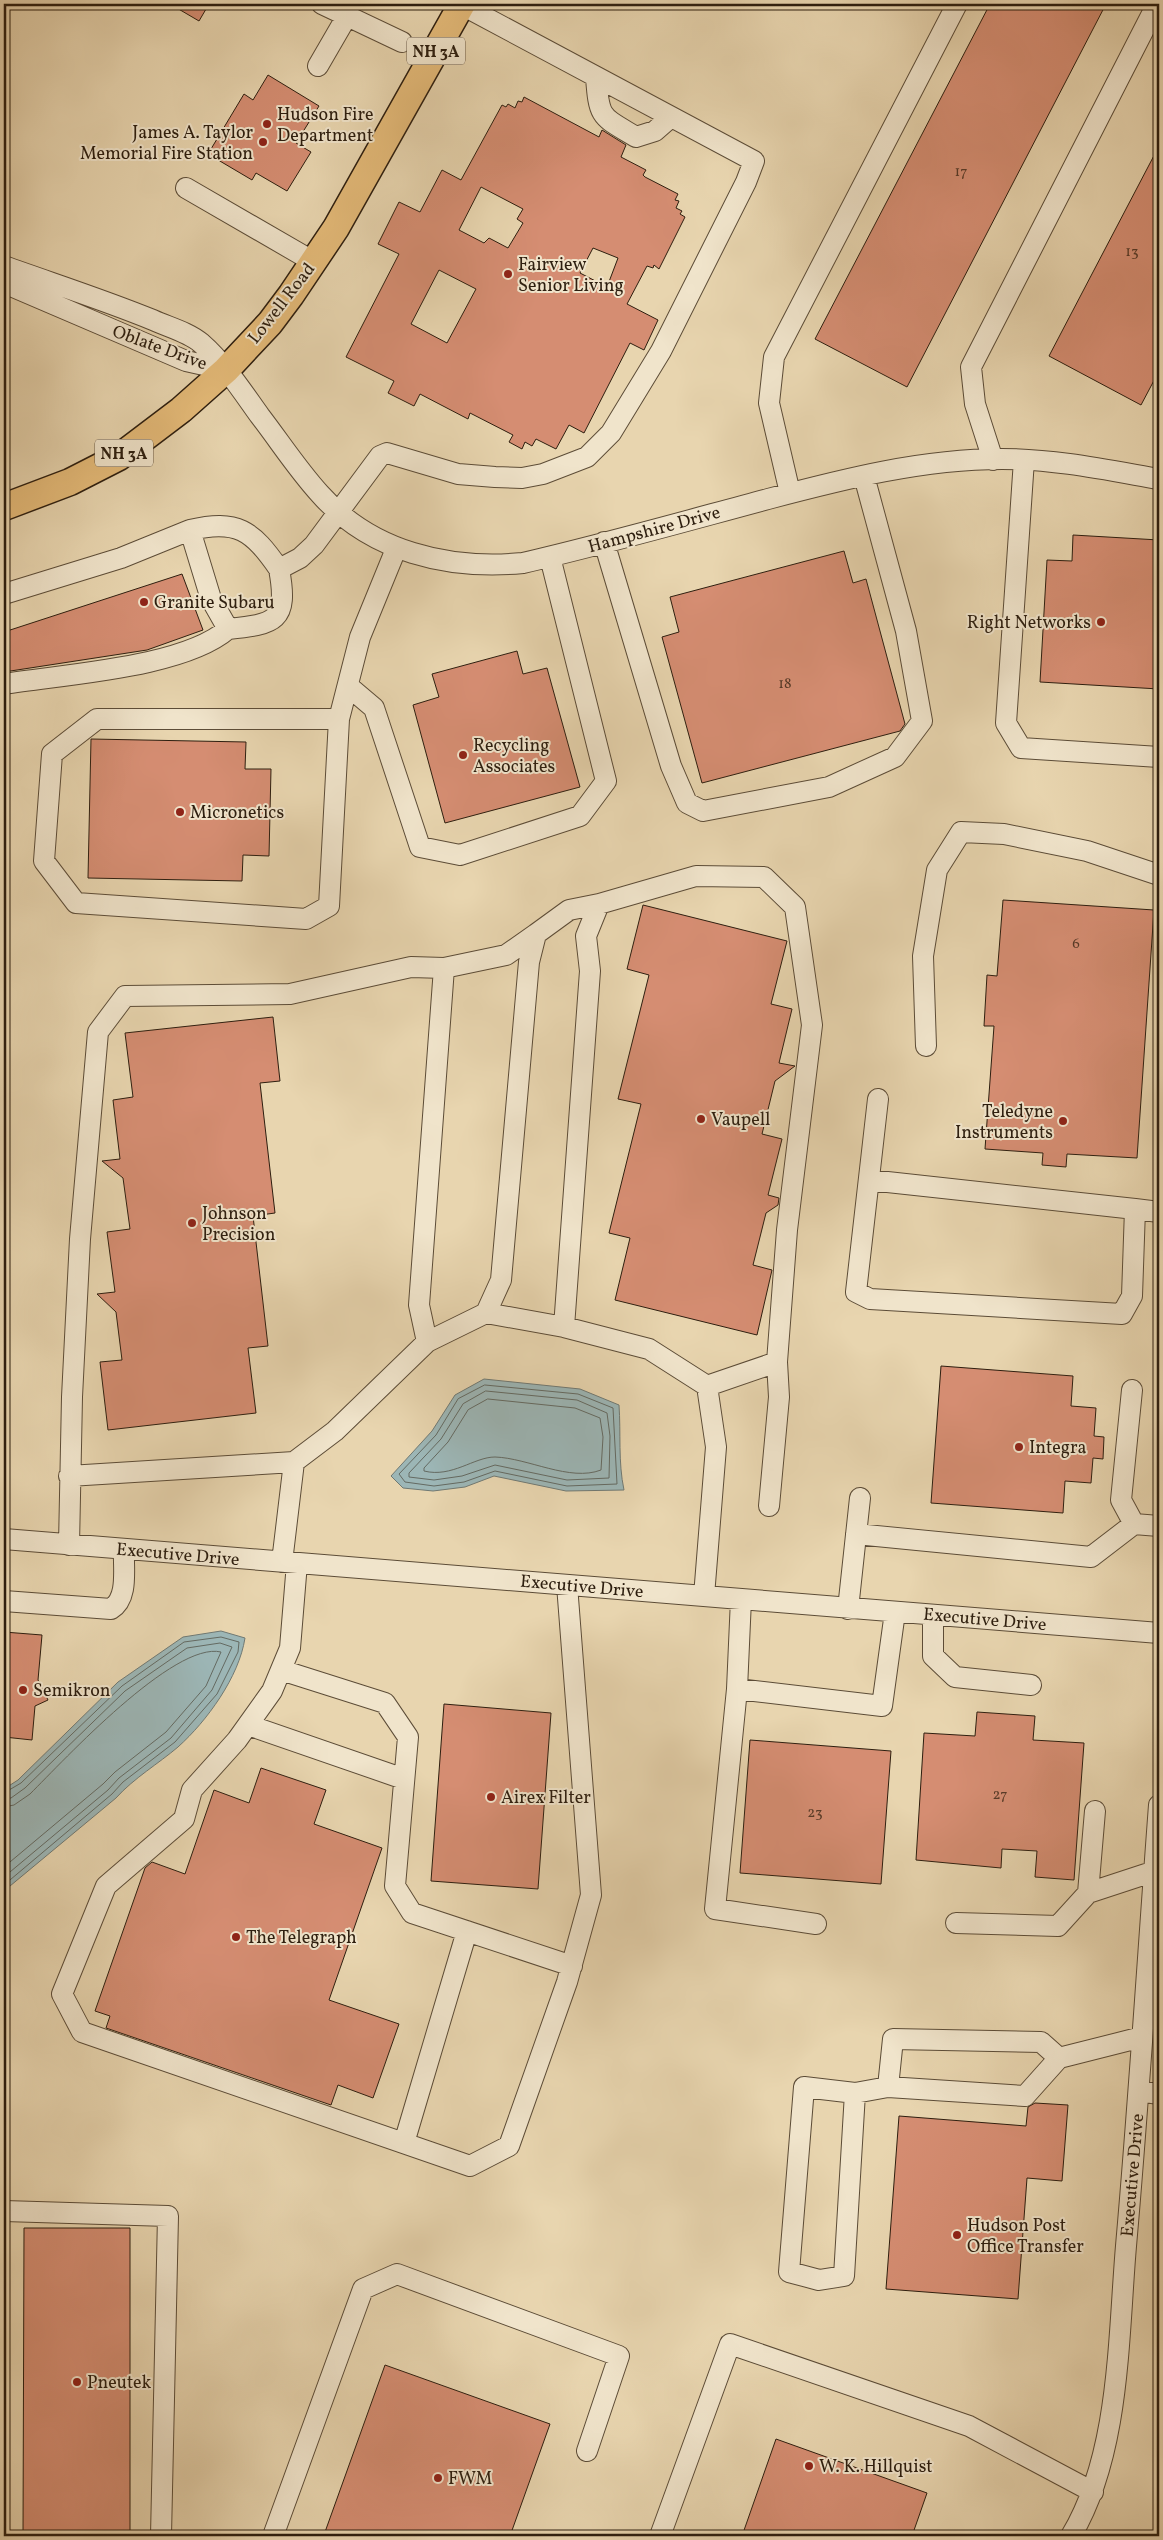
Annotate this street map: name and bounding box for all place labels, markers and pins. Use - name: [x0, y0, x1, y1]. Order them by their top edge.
- place label: Hudson Fire Department: [277, 103, 374, 149]
- marker: Hudson Fire Department: [261, 118, 273, 130]
- place label: James A. Taylor Memorial Fire Station: [80, 121, 253, 167]
- marker: James A. Taylor Memorial Fire Station: [257, 136, 269, 148]
- place label: Fairview Senior Living: [518, 253, 624, 299]
- marker: Fairview Senior Living: [502, 268, 514, 280]
- place label: Granite Subaru: [154, 591, 275, 616]
- marker: Granite Subaru: [138, 596, 150, 608]
- place label: Right Networks: [967, 611, 1091, 636]
- marker: Right Networks: [1095, 616, 1107, 628]
- place label: Recycling Associates: [473, 734, 555, 780]
- marker: Recycling Associates: [457, 749, 469, 761]
- place label: Micronetics: [190, 801, 284, 826]
- marker: Micronetics: [174, 806, 186, 818]
- place label: Teledyne Instruments: [955, 1100, 1053, 1146]
- place label: Vaupell: [711, 1108, 770, 1133]
- marker: Vaupell: [695, 1113, 707, 1125]
- marker: Teledyne Instruments: [1057, 1115, 1069, 1127]
- place label: Johnson Precision: [202, 1202, 276, 1248]
- marker: Johnson Precision: [186, 1217, 198, 1229]
- place label: Integra: [1029, 1436, 1087, 1461]
- marker: Integra: [1013, 1441, 1025, 1453]
- place label: Semikron: [33, 1679, 111, 1704]
- marker: Semikron: [17, 1684, 29, 1696]
- place label: Airex Filter: [501, 1786, 591, 1811]
- marker: Airex Filter: [485, 1791, 497, 1803]
- place label: The Telegraph: [246, 1926, 357, 1951]
- marker: The Telegraph: [230, 1931, 242, 1943]
- place label: Hudson Post Office Transfer: [967, 2214, 1084, 2260]
- marker: Hudson Post Office Transfer: [951, 2229, 963, 2241]
- place label: Pneutek: [87, 2371, 152, 2396]
- marker: Pneutek: [71, 2376, 83, 2388]
- place label: W. K. Hillquist: [819, 2455, 933, 2480]
- marker: W. K. Hillquist: [803, 2460, 815, 2472]
- place label: FWM: [448, 2467, 493, 2492]
- marker: FWM: [432, 2472, 444, 2484]

